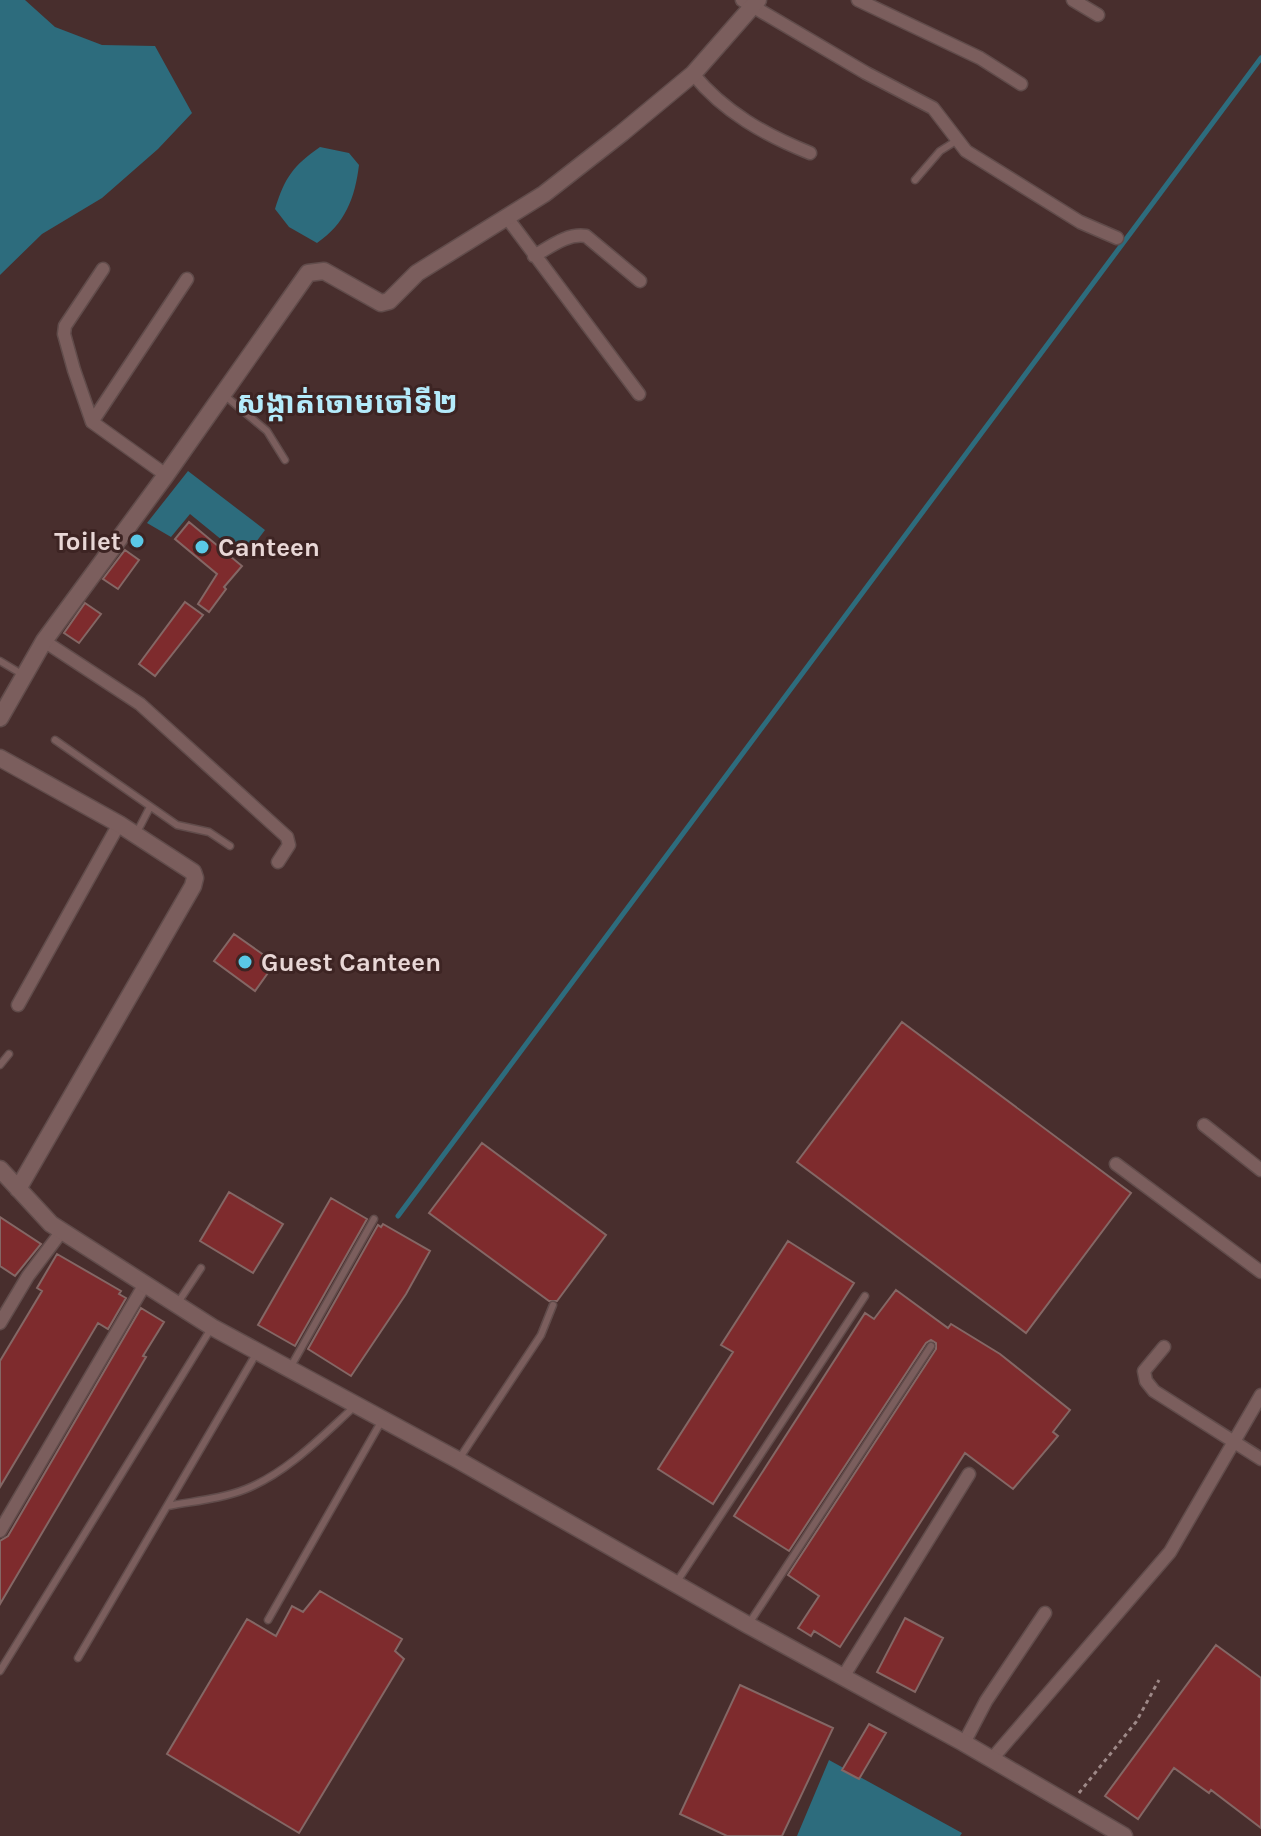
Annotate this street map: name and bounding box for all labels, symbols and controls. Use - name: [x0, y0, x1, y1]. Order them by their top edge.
- district label: សង្កាត់ចោមចៅទី២: [236, 385, 458, 422]
- place label: Toilet: [54, 526, 121, 557]
- marker: Toilet: [128, 532, 146, 550]
- place label: Canteen: [218, 532, 320, 563]
- marker: Canteen: [193, 538, 211, 556]
- place label: Guest Canteen: [261, 947, 441, 978]
- marker: Guest Canteen: [236, 953, 254, 971]

